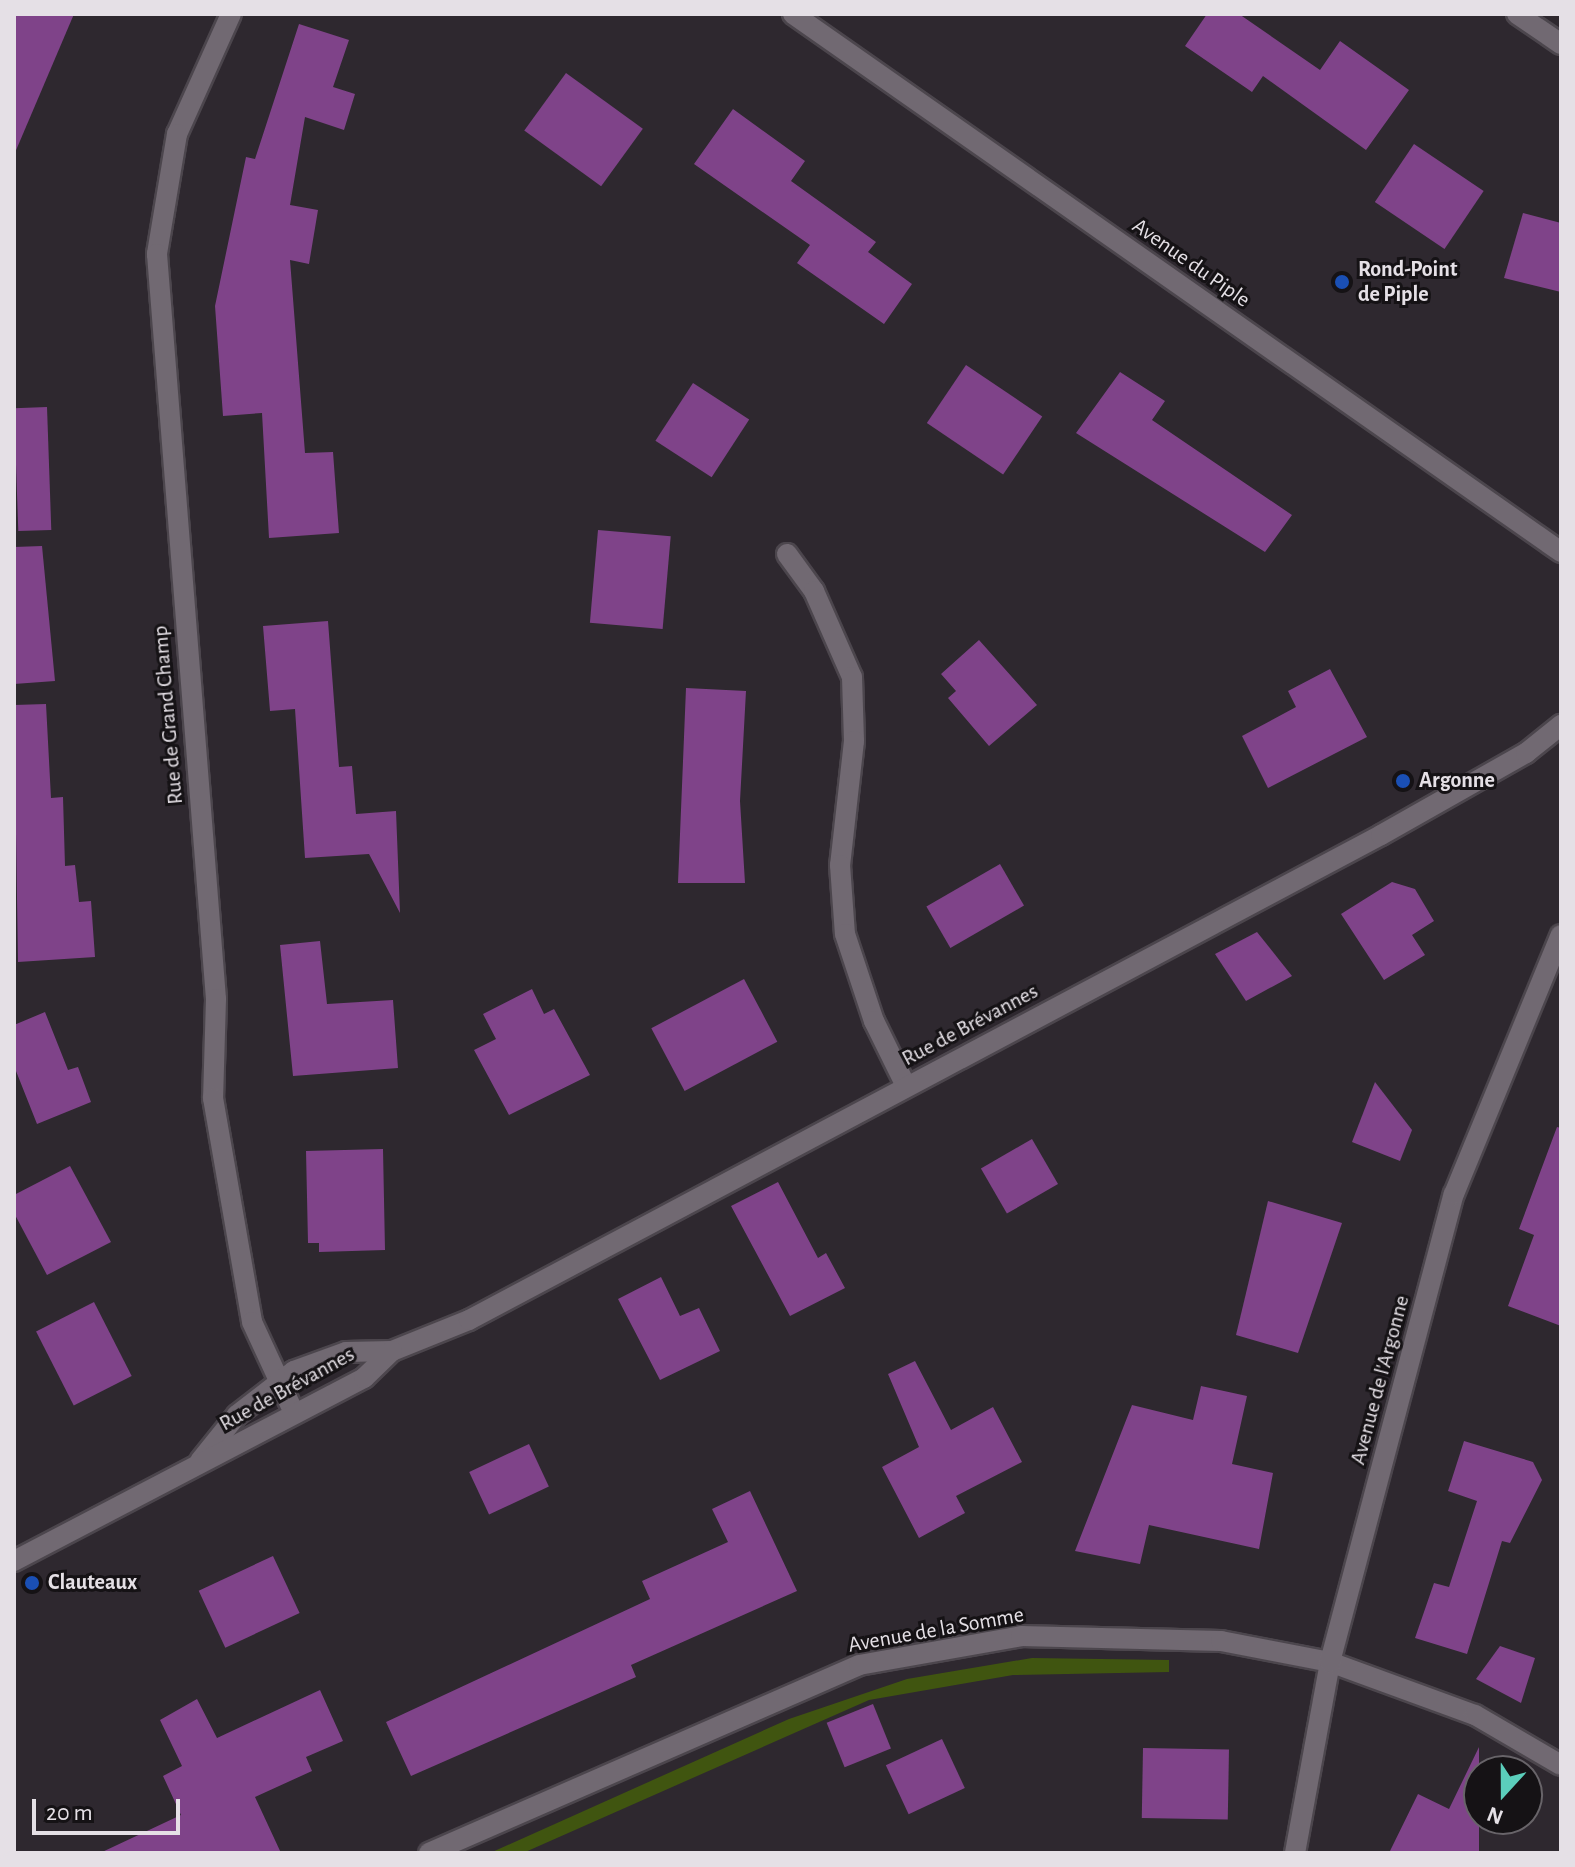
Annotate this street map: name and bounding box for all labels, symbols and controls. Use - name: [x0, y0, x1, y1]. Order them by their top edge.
- street label: Avenue du Piple: [1127, 213, 1255, 313]
- place label: Rond-Point de Piple: [1358, 256, 1457, 308]
- marker: Rond-Point de Piple: [1333, 273, 1351, 291]
- street label: Rue de Grand Champ: [147, 624, 189, 806]
- place label: Argonne: [1419, 768, 1495, 794]
- marker: Argonne: [1394, 772, 1412, 790]
- street label: Rue de Brévannes: [897, 978, 1043, 1072]
- street label: Avenue de l'Argonne: [1345, 1292, 1415, 1468]
- street label: Rue de Brévannes: [215, 1341, 359, 1437]
- place label: Clauteaux: [48, 1570, 137, 1596]
- marker: Clauteaux: [23, 1574, 41, 1592]
- street label: Avenue de la Somme: [846, 1602, 1026, 1658]
- north arrow: [1463, 1755, 1543, 1835]
- scale bar: [36, 1783, 184, 1833]
- text: 20 m: [46, 1801, 93, 1825]
- text: N: [1484, 1803, 1506, 1829]

